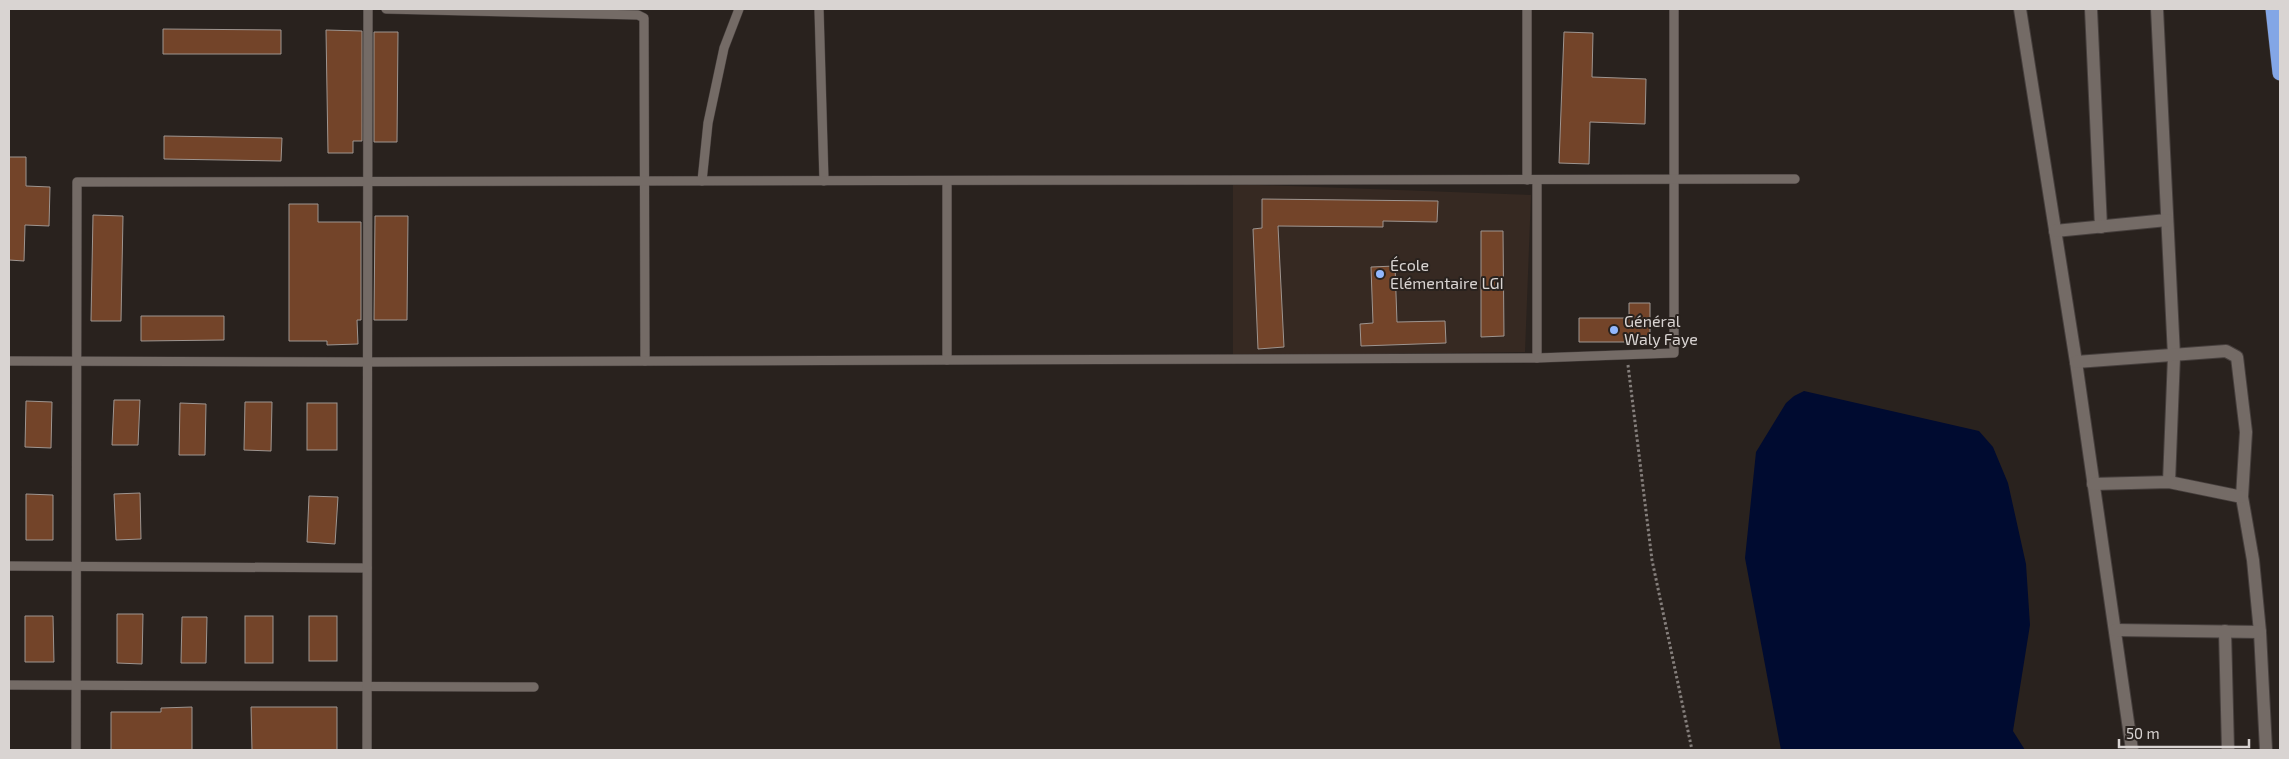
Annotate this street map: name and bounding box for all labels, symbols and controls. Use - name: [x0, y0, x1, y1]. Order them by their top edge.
- place label: École Elémentaire LGI: [1390, 255, 1504, 292]
- marker: École Elémentaire LGI: [1374, 268, 1386, 280]
- place label: Général Waly Faye: [1624, 311, 1698, 348]
- marker: Général Waly Faye: [1608, 324, 1620, 336]
- scale bar: [2119, 716, 2249, 748]
- text: 50 m: [2126, 724, 2160, 742]

